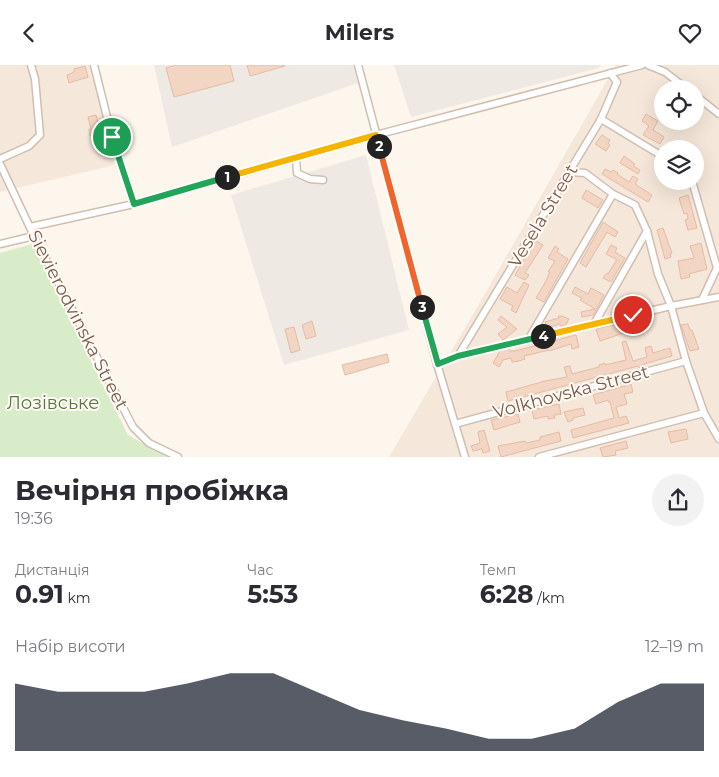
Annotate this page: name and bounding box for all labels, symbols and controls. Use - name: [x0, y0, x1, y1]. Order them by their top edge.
- icon: back: [15, 19, 43, 47]
- text: Milers: [325, 19, 394, 46]
- icon: heart: [676, 19, 704, 47]
- map controls: [654, 80, 704, 190]
- button: locate: [654, 80, 704, 130]
- pin: [91, 116, 133, 158]
- icon: arrive: [98, 123, 126, 151]
- pin: 2: [366, 133, 392, 159]
- text: 2: [375, 137, 384, 155]
- button: layers: [654, 140, 704, 190]
- street label: Vesela Street: [504, 160, 582, 272]
- pin: 1: [214, 165, 240, 189]
- text: 1: [225, 168, 230, 186]
- street label: Sievierodvinska Street: [23, 227, 133, 413]
- pin: [612, 294, 654, 336]
- pin: 3: [410, 295, 434, 319]
- text: 3: [418, 298, 427, 316]
- icon: check: [619, 301, 647, 329]
- pin: 4: [530, 323, 556, 349]
- text: 4: [539, 327, 548, 345]
- street label: Volkhovska Street: [491, 361, 651, 423]
- park label: Лозівське: [7, 392, 99, 414]
- text: Вечірня пробіжка: [15, 473, 289, 507]
- button: share: [652, 474, 704, 526]
- text: 19:36: [15, 509, 53, 528]
- text: Дистанція: [15, 561, 90, 579]
- text: Час: [247, 561, 273, 579]
- text: Темп: [480, 561, 516, 579]
- text: 0.91: [15, 579, 64, 609]
- text: 5:53: [247, 579, 298, 609]
- text: 6:28: [480, 579, 533, 609]
- text: km: [64, 589, 91, 607]
- text: /km: [533, 589, 565, 607]
- text: Набір висоти: [15, 637, 126, 656]
- text: 12–19 m: [645, 637, 704, 656]

